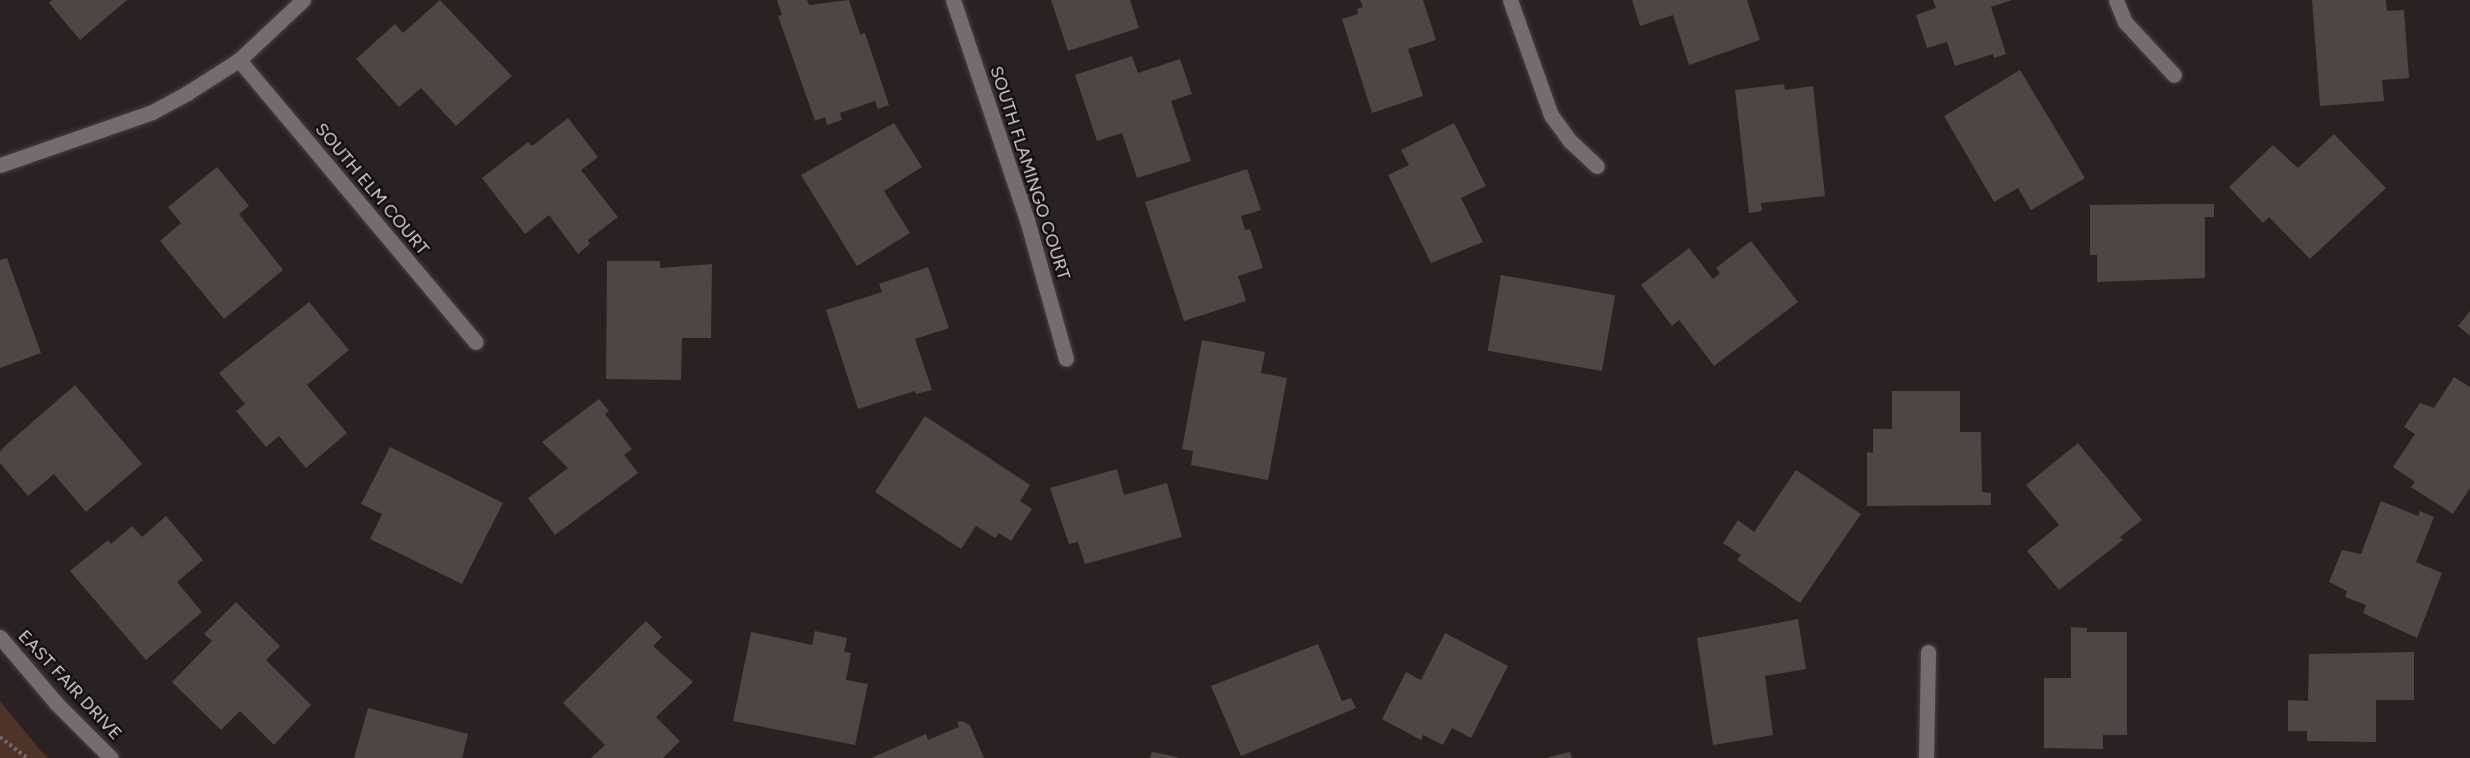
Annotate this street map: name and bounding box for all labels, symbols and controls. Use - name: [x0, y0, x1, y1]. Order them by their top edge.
- street label: SOUTH FLAMINGO COURT: [985, 63, 1075, 283]
- street label: SOUTH ELM COURT: [310, 118, 434, 260]
- street label: EAST FAIR DRIVE: [14, 626, 126, 744]

